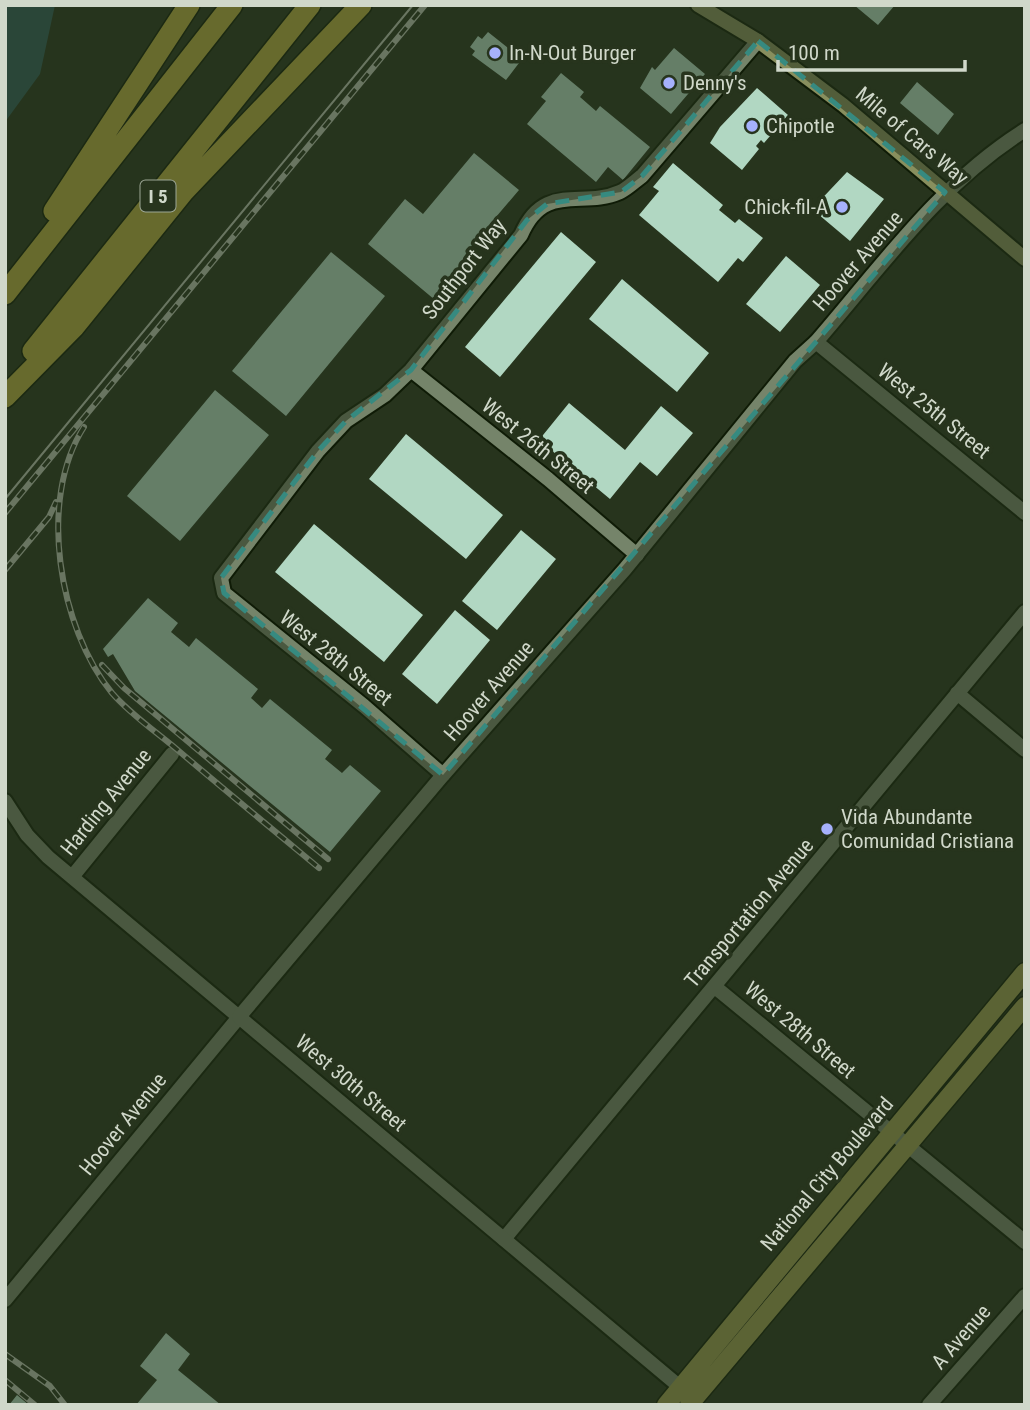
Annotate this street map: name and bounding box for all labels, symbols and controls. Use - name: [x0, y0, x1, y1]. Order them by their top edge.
- scale bar: [778, 28, 965, 72]
- place label: In-N-Out Burger: [509, 41, 636, 65]
- text: 100 m: [788, 41, 840, 65]
- marker: In-N-Out Burger: [487, 45, 503, 61]
- place label: Denny's: [683, 71, 747, 95]
- marker: Denny's: [661, 75, 677, 91]
- street label: Mile of Cars Way: [851, 82, 973, 190]
- place label: Chipotle: [766, 114, 835, 138]
- marker: Chipotle: [744, 118, 760, 134]
- road number: I 5: [140, 180, 176, 212]
- place label: Chick-fil-A: [744, 195, 828, 219]
- marker: Chick-fil-A: [834, 199, 850, 215]
- street label: Hoover Avenue: [808, 206, 908, 316]
- street label: Southport Way: [417, 214, 511, 324]
- street label: West 25th Street: [873, 358, 995, 464]
- street label: West 26th Street: [477, 393, 599, 499]
- street label: West 28th Street: [275, 605, 397, 711]
- street label: Hoover Avenue: [439, 636, 539, 746]
- street label: Harding Avenue: [56, 744, 156, 860]
- place label: Vida Abundante Comunidad Cristiana: [841, 805, 1014, 853]
- marker: Vida Abundante Comunidad Cristiana: [819, 821, 835, 837]
- street label: Transportation Avenue: [680, 834, 818, 992]
- street label: West 28th Street: [740, 977, 860, 1083]
- street label: West 30th Street: [291, 1030, 411, 1136]
- street label: Hoover Avenue: [75, 1068, 172, 1180]
- street label: National City Boulevard: [756, 1092, 898, 1256]
- street label: A Avenue: [927, 1300, 996, 1374]

